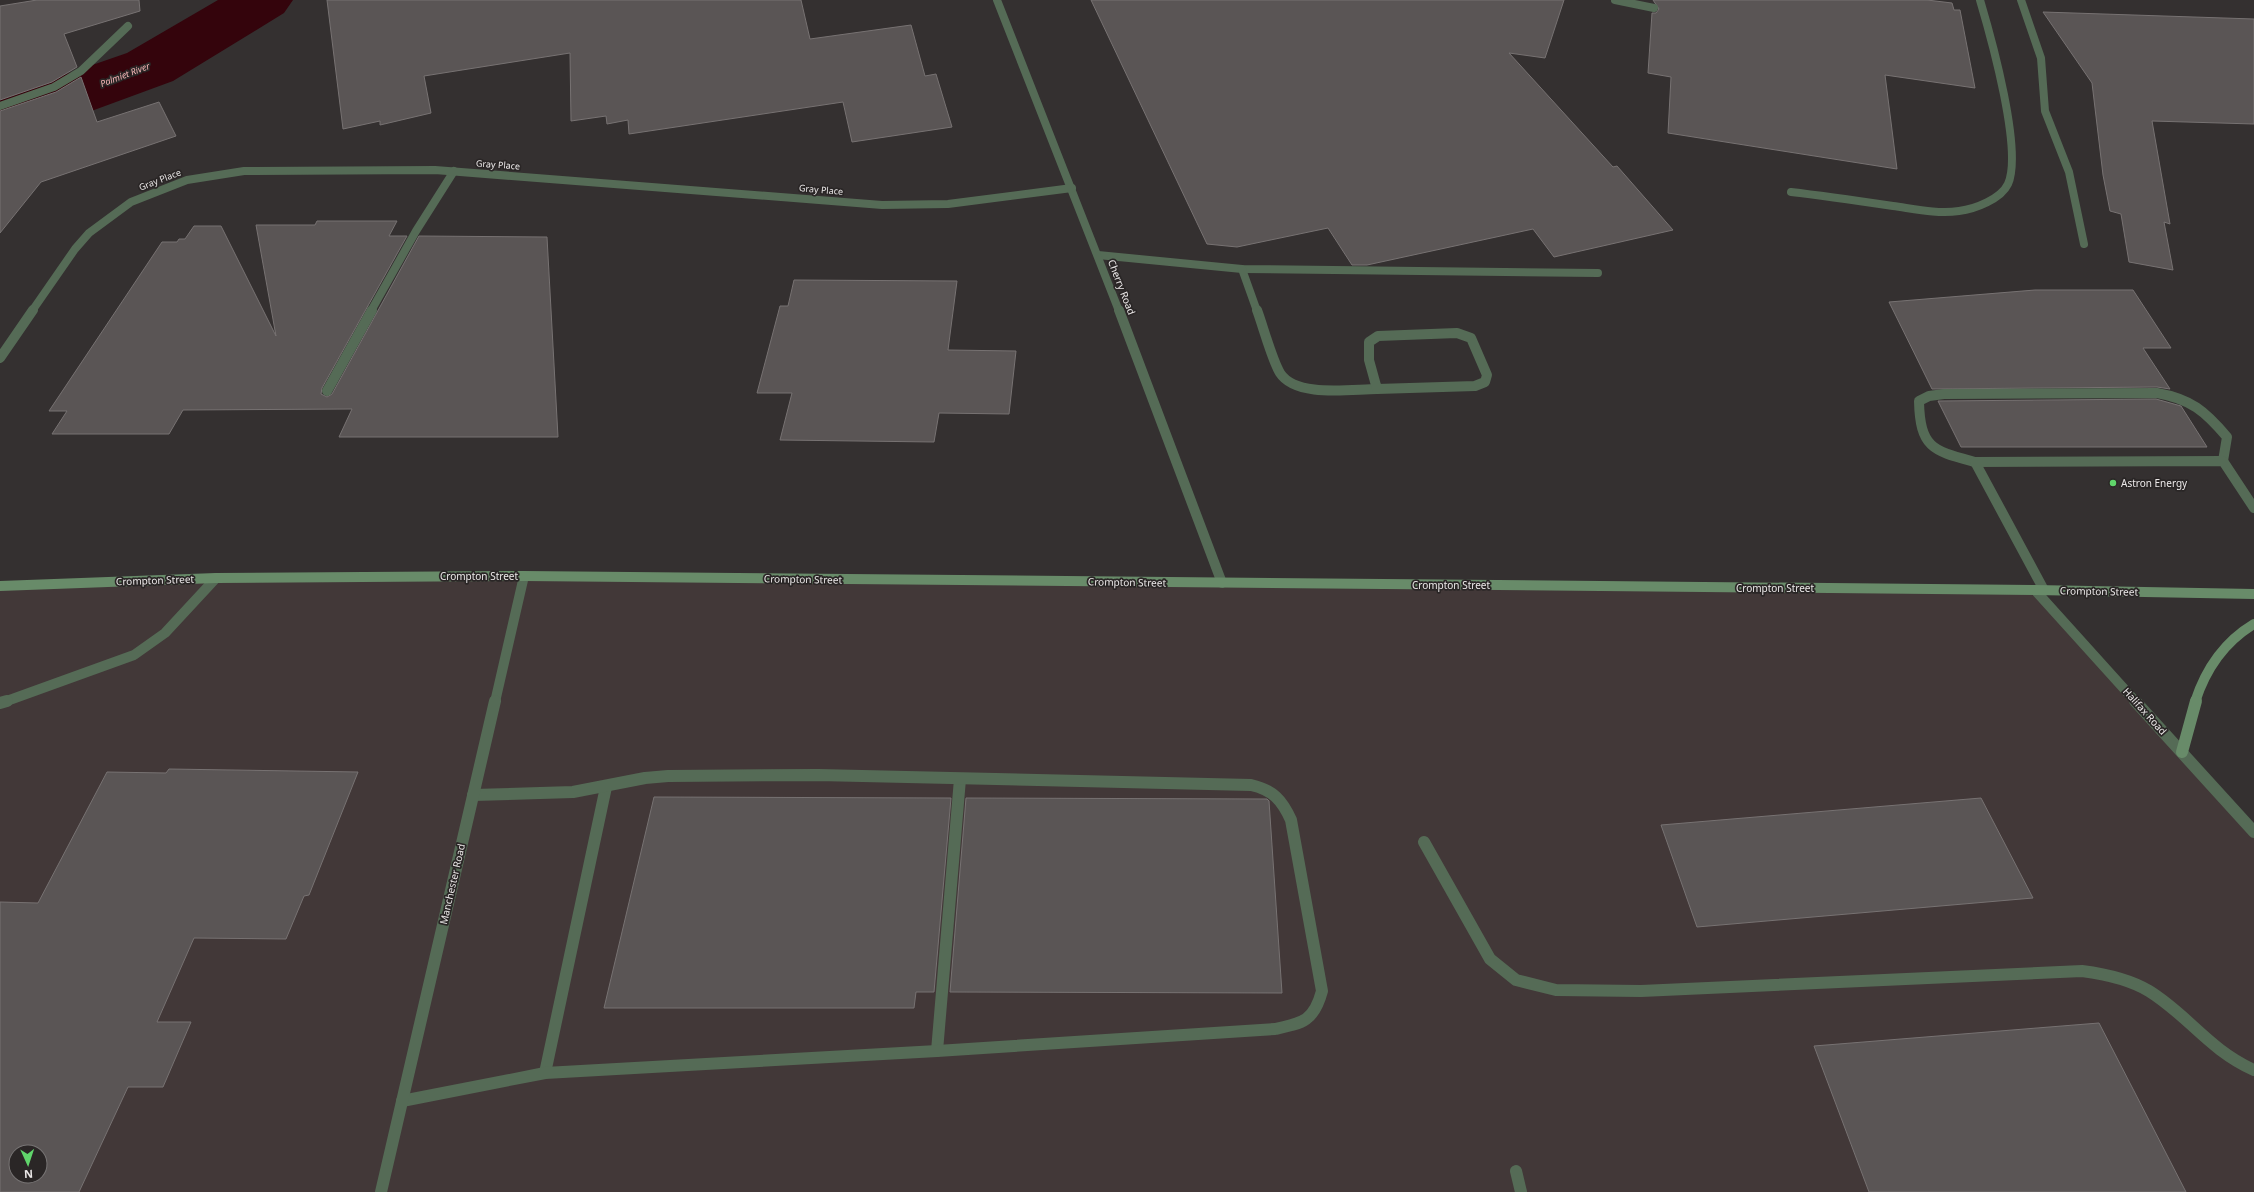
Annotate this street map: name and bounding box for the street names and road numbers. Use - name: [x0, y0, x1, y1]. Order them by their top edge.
- street label: Gray Place: [475, 156, 521, 173]
- street label: Gray Place: [137, 166, 183, 194]
- street label: Gray Place: [798, 181, 844, 198]
- street label: Cherry Road: [1105, 257, 1139, 317]
- street label: Crompton Street: [440, 569, 518, 583]
- street label: Crompton Street: [764, 571, 843, 587]
- street label: Crompton Street: [116, 572, 195, 588]
- street label: Crompton Street: [1088, 574, 1167, 590]
- street label: Crompton Street: [1412, 578, 1490, 592]
- street label: Crompton Street: [1736, 581, 1814, 595]
- street label: Crompton Street: [2060, 583, 2139, 599]
- street label: Halifax Road: [2120, 684, 2170, 738]
- street label: Manchester Road: [436, 842, 468, 926]

